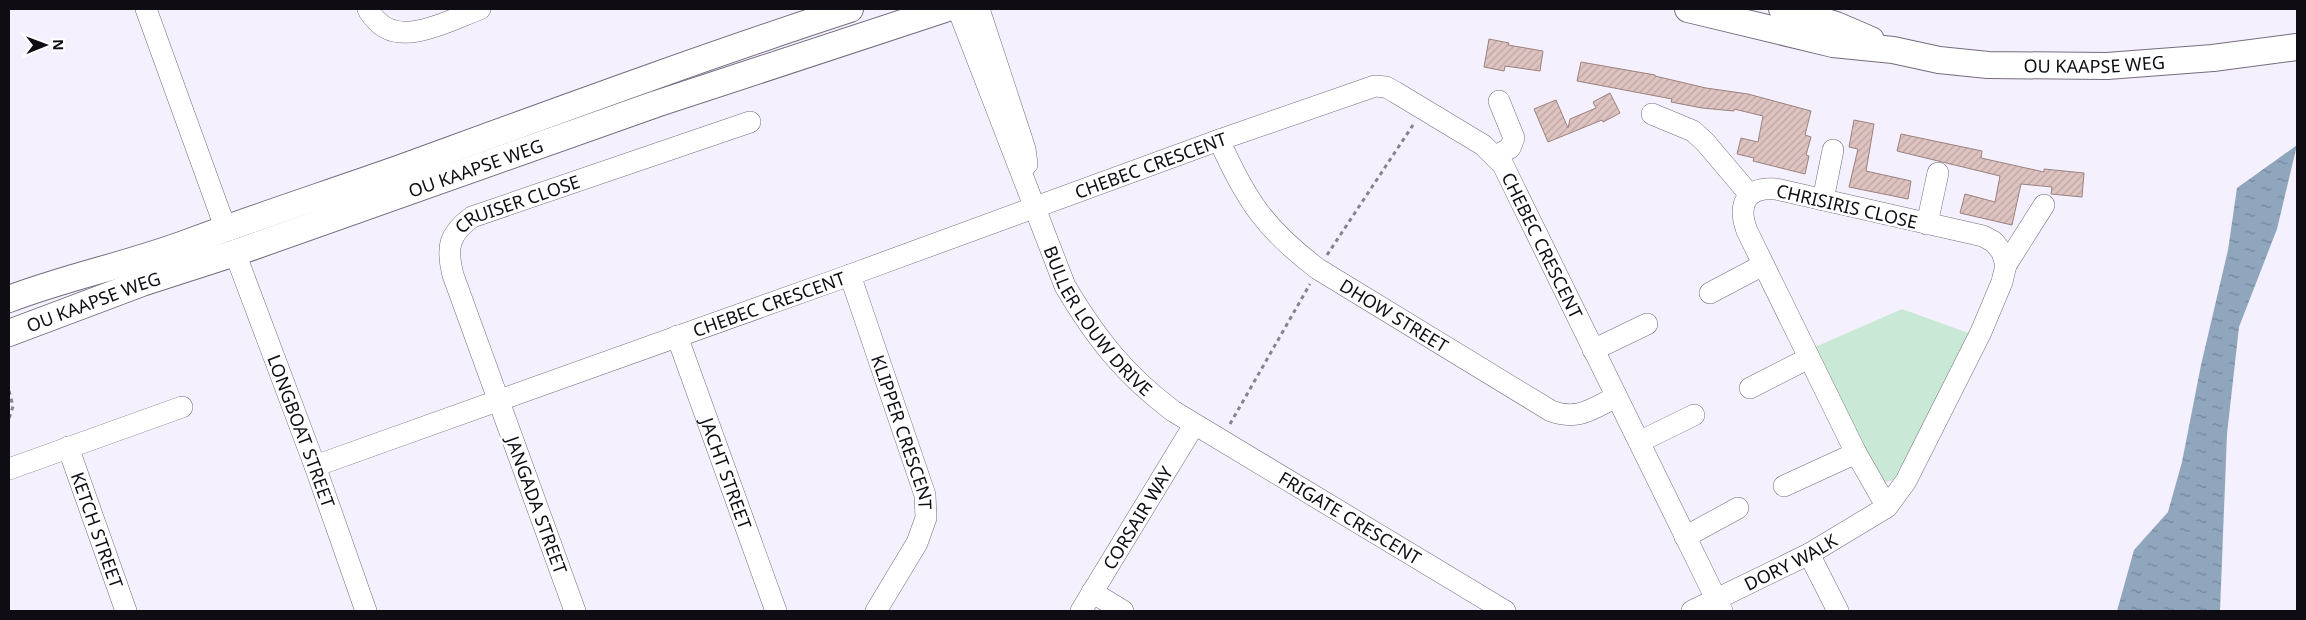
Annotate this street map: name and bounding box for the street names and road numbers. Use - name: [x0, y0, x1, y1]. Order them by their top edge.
- street label: OU KAAPSE WEG: [2023, 50, 2166, 78]
- street label: CHEBEC CRESCENT: [1071, 126, 1230, 204]
- street label: OU KAAPSE WEG: [405, 133, 546, 203]
- street label: CHEBEC CRESCENT: [1496, 168, 1589, 323]
- street label: CRUISER CLOSE: [449, 169, 583, 238]
- street label: CHRISIRIS CLOSE: [1774, 178, 1920, 234]
- street label: BULLER LOUW DRIVE: [1039, 242, 1158, 401]
- street label: OU KAAPSE WEG: [23, 266, 163, 337]
- street label: CHEBEC CRESCENT: [689, 266, 848, 342]
- street label: DHOW STREET: [1335, 273, 1453, 358]
- street label: LONGBOAT STREET: [262, 351, 341, 511]
- street label: KLIPPER CRESCENT: [866, 352, 938, 510]
- street label: JACHT STREET: [695, 413, 758, 532]
- street label: JANGADA STREET: [500, 431, 573, 577]
- street label: CORSAIR WAY: [1097, 461, 1178, 574]
- street label: FRIGATE CRESCENT: [1274, 465, 1426, 570]
- street label: KETCH STREET: [66, 469, 129, 591]
- street label: DORY WALK: [1740, 528, 1842, 596]

